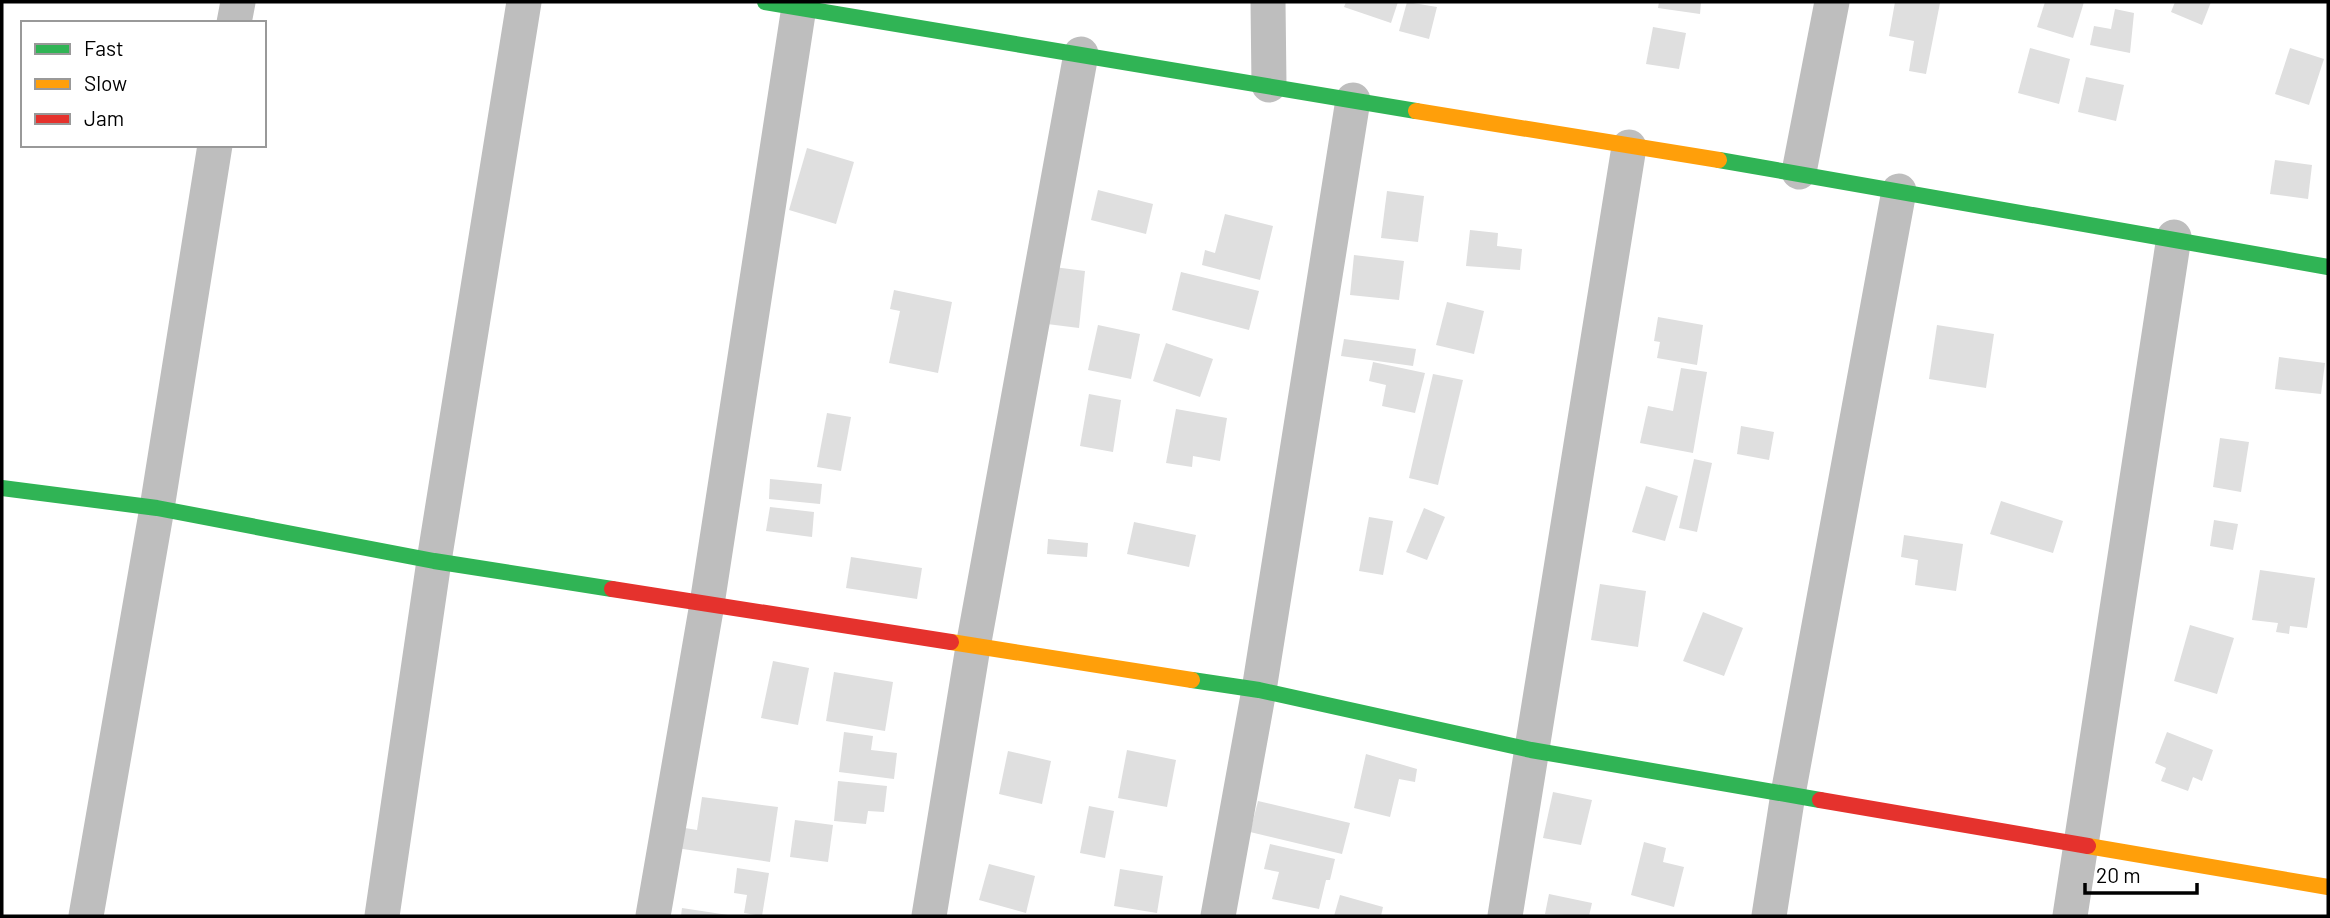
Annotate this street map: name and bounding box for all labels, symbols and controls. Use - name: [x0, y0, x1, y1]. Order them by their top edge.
- legend: [21, 21, 266, 147]
- text: Fast: [84, 35, 124, 60]
- text: Slow: [84, 70, 127, 95]
- text: Jam: [84, 105, 124, 130]
- scale bar: [2085, 852, 2197, 896]
- text: 20 m: [2096, 862, 2141, 887]

